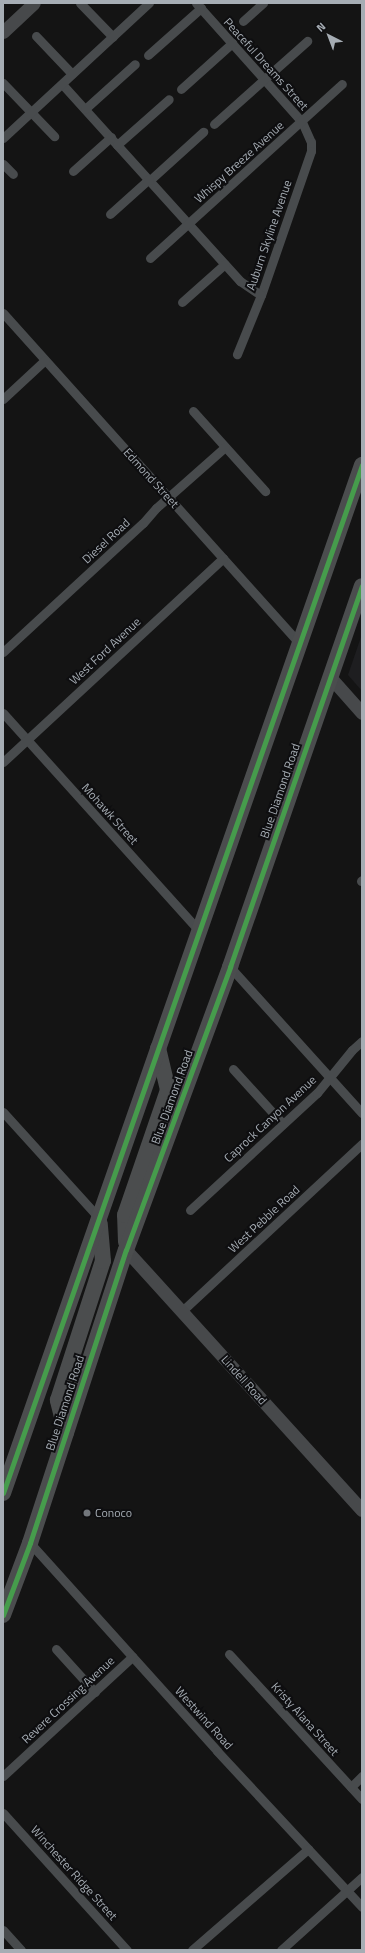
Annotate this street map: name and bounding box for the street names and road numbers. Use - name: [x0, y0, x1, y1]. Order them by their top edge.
- street label: Peaceful Dreams Street: [221, 15, 311, 113]
- street label: Whispy Breeze Avenue: [191, 118, 287, 206]
- street label: Auburn Skyline Avenue: [243, 178, 295, 292]
- street label: Edmond Street: [120, 445, 182, 511]
- street label: Diesel Road: [79, 515, 133, 567]
- street label: West Ford Avenue: [67, 614, 143, 688]
- street label: Blue Diamond Road: [257, 742, 303, 840]
- street label: Mohawk Street: [79, 780, 141, 848]
- street label: Blue Diamond Road: [148, 1048, 196, 1146]
- street label: Caprock Canyon Avenue: [221, 1073, 319, 1165]
- street label: West Pebble Road: [225, 1182, 303, 1256]
- street label: Lindell Road: [218, 1352, 270, 1408]
- street label: Blue Diamond Road: [43, 1354, 87, 1452]
- street label: Revere Crossing Avenue: [19, 1653, 117, 1747]
- street label: Kristy Alana Street: [268, 1679, 342, 1759]
- street label: Westwind Road: [172, 1684, 236, 1752]
- street label: Winchester Ridge Street: [28, 1823, 120, 1923]

